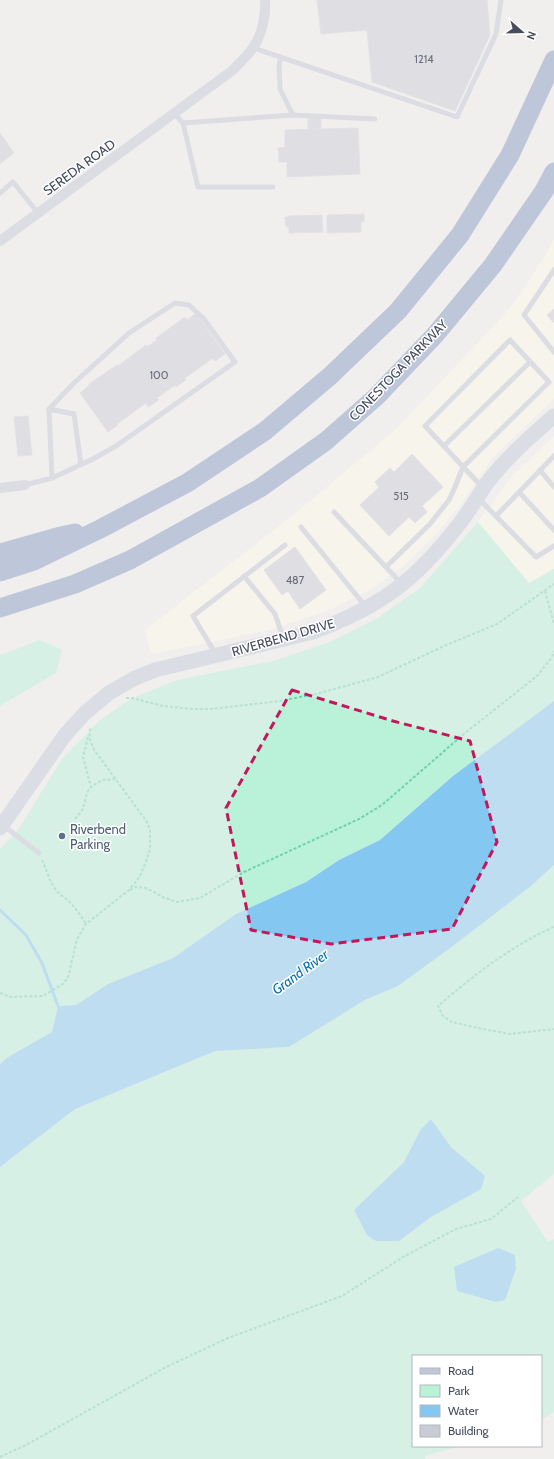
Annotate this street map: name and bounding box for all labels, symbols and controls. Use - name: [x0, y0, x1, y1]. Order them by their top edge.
- north arrow: [502, 12, 542, 52]
- text: N: [523, 29, 539, 41]
- house number: 1214: [414, 52, 434, 66]
- street label: SEREDA ROAD: [40, 135, 118, 199]
- street label: CONESTOGA PARKWAY: [346, 316, 451, 424]
- house number: 100: [150, 368, 169, 382]
- house number: 515: [393, 489, 409, 503]
- house number: 487: [286, 573, 305, 587]
- street label: RIVERBEND DRIVE: [230, 615, 336, 659]
- place label: Riverbend Parking: [70, 821, 126, 852]
- marker: Riverbend Parking: [57, 831, 67, 841]
- water label: Grand River: [268, 945, 332, 998]
- legend: [412, 1355, 542, 1447]
- text: Road: [448, 1363, 474, 1378]
- text: Park: [448, 1383, 470, 1398]
- text: Water: [448, 1403, 479, 1418]
- text: Building: [448, 1423, 490, 1438]

